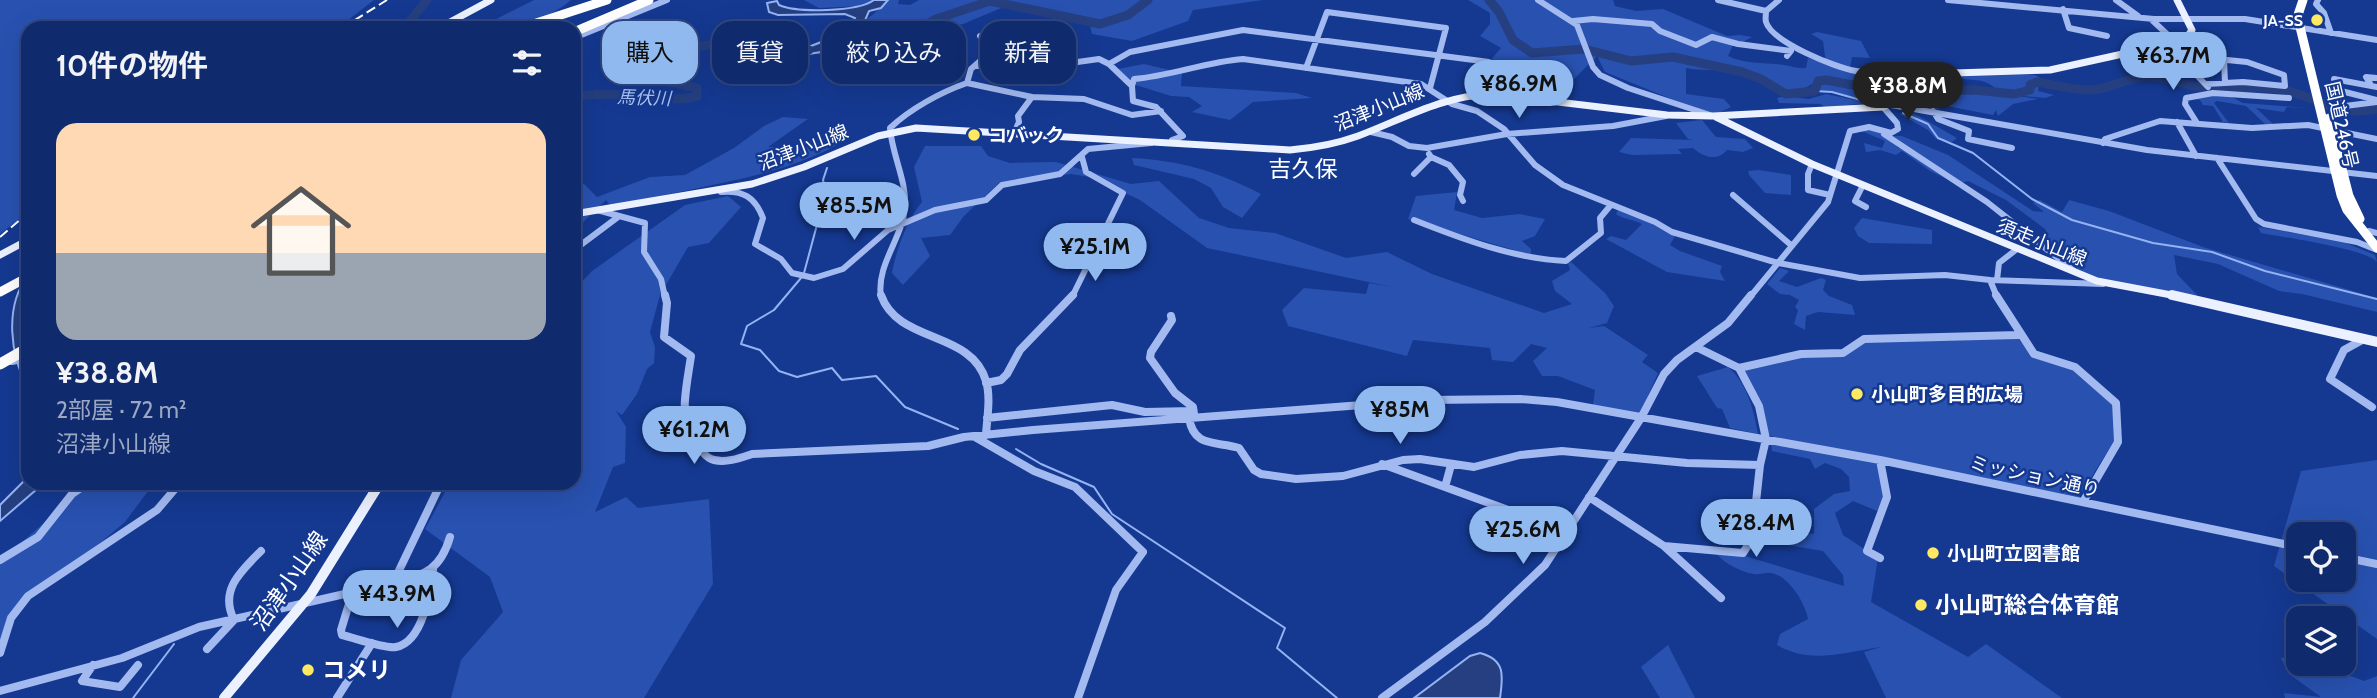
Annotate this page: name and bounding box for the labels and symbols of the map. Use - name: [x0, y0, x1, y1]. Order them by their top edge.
- place label: JA-SS: [2262, 11, 2303, 30]
- marker: JA-SS: [2309, 12, 2325, 28]
- pin: ¥63.7M: [2116, 32, 2230, 92]
- pin: ¥86.9M: [1462, 60, 1576, 120]
- pin: ¥38.8M: [1851, 62, 1965, 122]
- street label: 沼津小山線: [1331, 79, 1428, 136]
- street label: 国道246号: [2320, 79, 2363, 171]
- water label: 馬伏川: [617, 86, 673, 110]
- street label: 沼津小山線: [755, 120, 852, 175]
- place label: コバック: [988, 124, 1064, 147]
- marker: コバック: [966, 127, 982, 143]
- district label: 吉久保: [1269, 155, 1338, 183]
- pin: ¥85.5M: [797, 182, 911, 242]
- street label: 須走小山線: [1993, 214, 2090, 271]
- pin: ¥25.1M: [1038, 224, 1152, 283]
- place label: 小山町多目的広場: [1871, 383, 2023, 406]
- pin: ¥85M: [1359, 386, 1441, 446]
- marker: 小山町多目的広場: [1849, 386, 1865, 402]
- pin: ¥61.2M: [637, 406, 751, 466]
- street label: ミッション通り: [1967, 451, 2102, 502]
- pin: ¥28.4M: [1699, 500, 1813, 559]
- pin: ¥25.6M: [1466, 506, 1580, 566]
- street label: 沼津小山線: [245, 526, 333, 636]
- place label: 小山町立図書館: [1947, 542, 2080, 565]
- marker: 小山町立図書館: [1925, 545, 1941, 561]
- pin: ¥43.9M: [340, 570, 454, 630]
- place label: 小山町総合体育館: [1935, 591, 2119, 619]
- marker: 小山町総合体育館: [1913, 597, 1929, 613]
- place label: コメリ: [322, 656, 391, 684]
- marker: コメリ: [300, 662, 316, 678]

